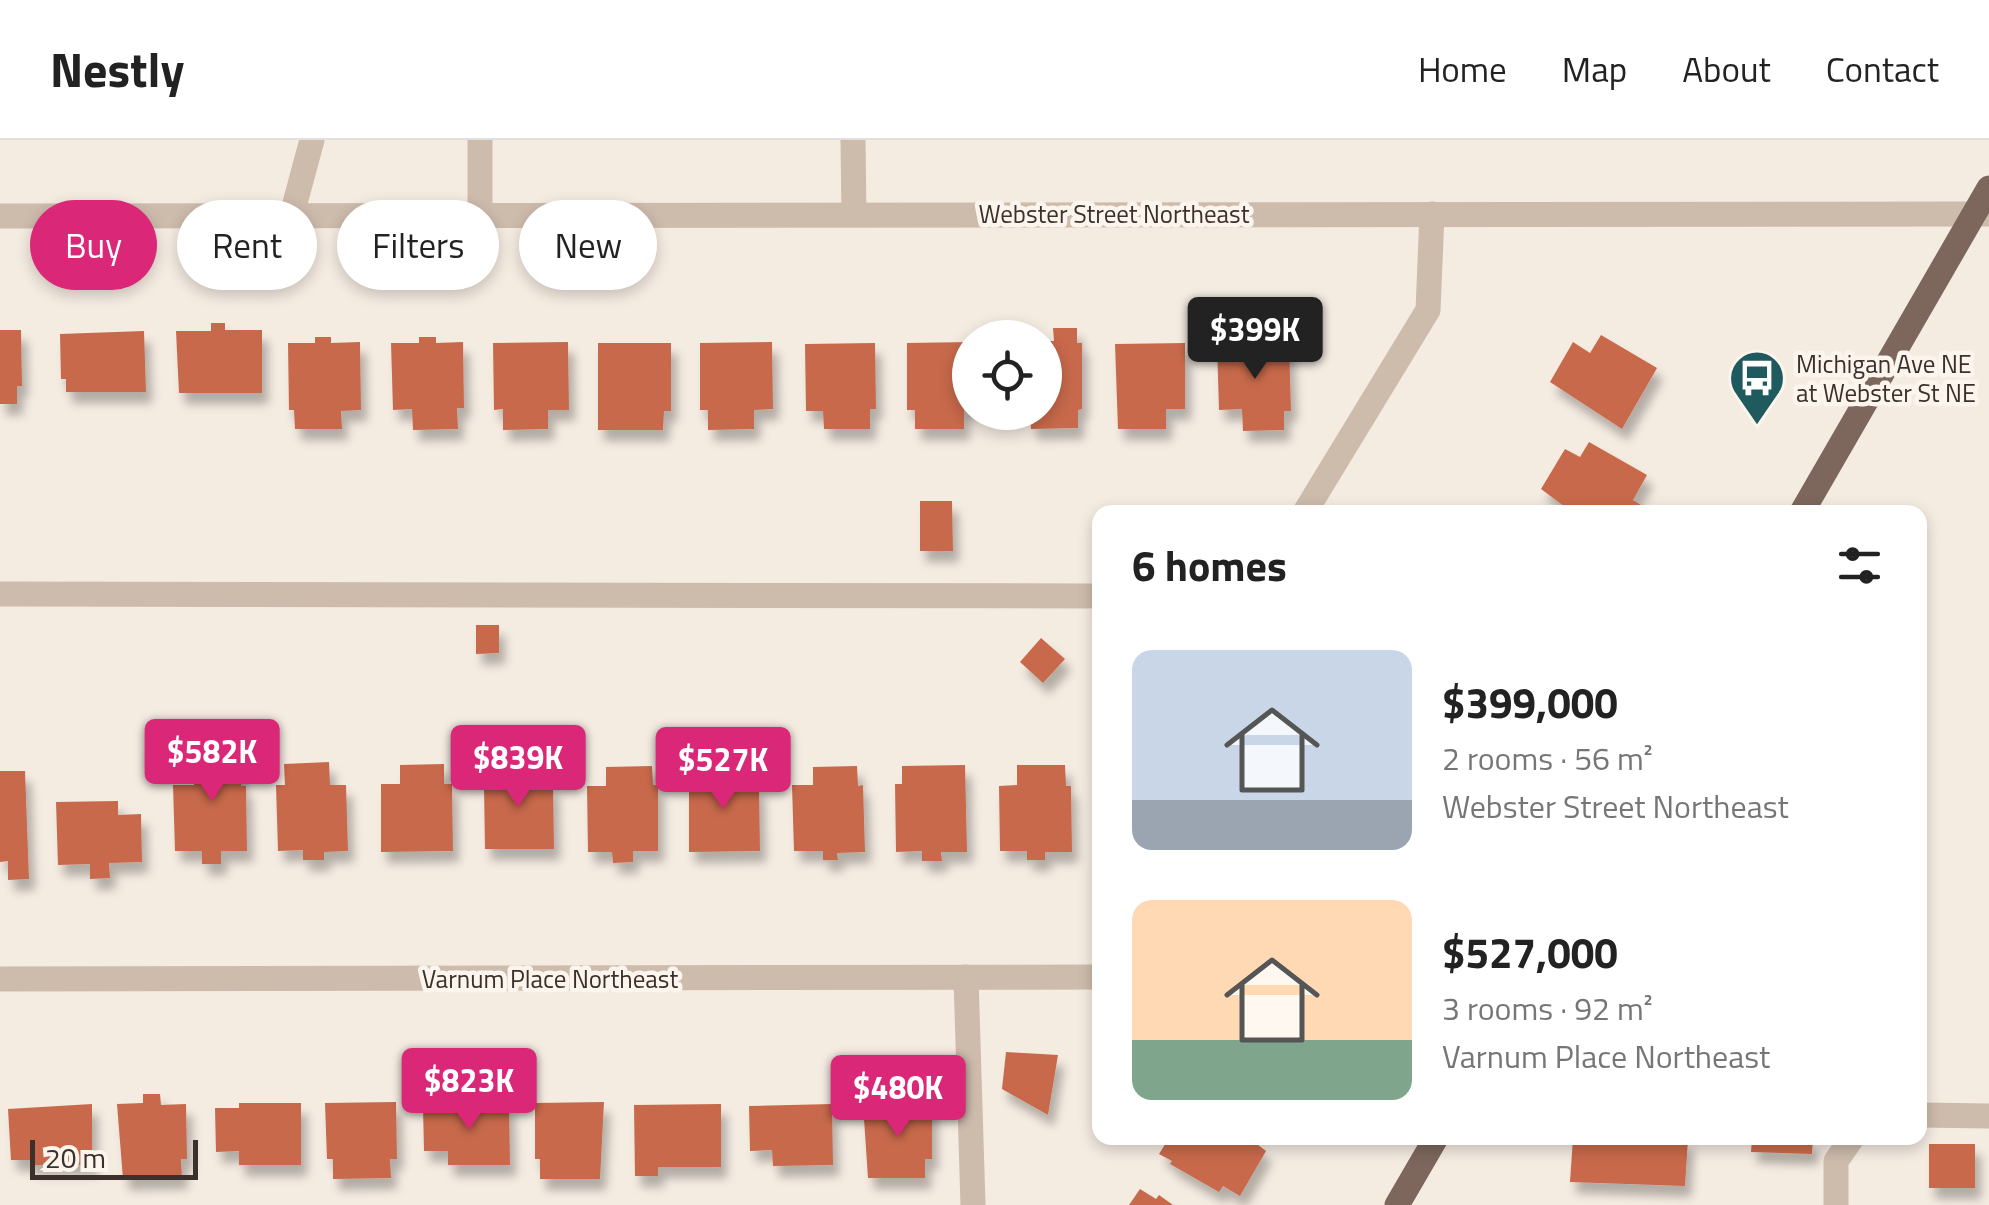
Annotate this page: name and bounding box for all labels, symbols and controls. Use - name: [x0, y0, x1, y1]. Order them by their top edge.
- text: Nestly: [50, 33, 185, 106]
- text: Home: [1418, 42, 1507, 96]
- text: Map: [1562, 42, 1627, 96]
- text: About: [1682, 42, 1771, 96]
- text: Contact: [1826, 42, 1939, 96]
- street label: Webster Street Northeast: [979, 195, 1250, 233]
- chip: Buy: [30, 200, 157, 290]
- chip: Rent: [177, 200, 317, 290]
- chip: Filters: [337, 200, 499, 290]
- chip: New: [519, 200, 657, 290]
- pin: $399K: [1185, 297, 1325, 382]
- text: $399K: [1210, 305, 1300, 353]
- map controls: [952, 320, 1062, 430]
- button: locate: [952, 320, 1062, 430]
- place label: Michigan Ave NE at Webster St NE: [1796, 345, 1976, 412]
- bus stop icon: Michigan Ave NE at Webster St NE: [1727, 348, 1787, 427]
- text: 6 homes: [1132, 533, 1287, 597]
- icon: filters: [1832, 538, 1887, 593]
- text: $399,000: [1442, 670, 1618, 734]
- icon: home: [1212, 690, 1332, 810]
- pin: $582K: [142, 719, 282, 804]
- pin: $839K: [448, 725, 588, 810]
- text: $582K: [167, 727, 257, 775]
- pin: $527K: [653, 727, 793, 812]
- text: $839K: [473, 733, 563, 781]
- text: 2 rooms · 56 m²: [1442, 734, 1653, 782]
- text: $527K: [678, 735, 768, 783]
- text: Webster Street Northeast: [1442, 782, 1789, 830]
- text: $527,000: [1442, 920, 1618, 984]
- icon: home: [1212, 940, 1332, 1060]
- street label: Varnum Place Northeast: [422, 960, 678, 998]
- text: 3 rooms · 92 m²: [1442, 984, 1653, 1032]
- text: Varnum Place Northeast: [1442, 1032, 1770, 1080]
- pin: $823K: [399, 1048, 539, 1133]
- pin: $480K: [828, 1055, 968, 1140]
- text: $823K: [424, 1056, 514, 1104]
- text: $480K: [853, 1063, 943, 1111]
- scale bar: [30, 1135, 198, 1180]
- text: 20 m: [45, 1136, 106, 1179]

